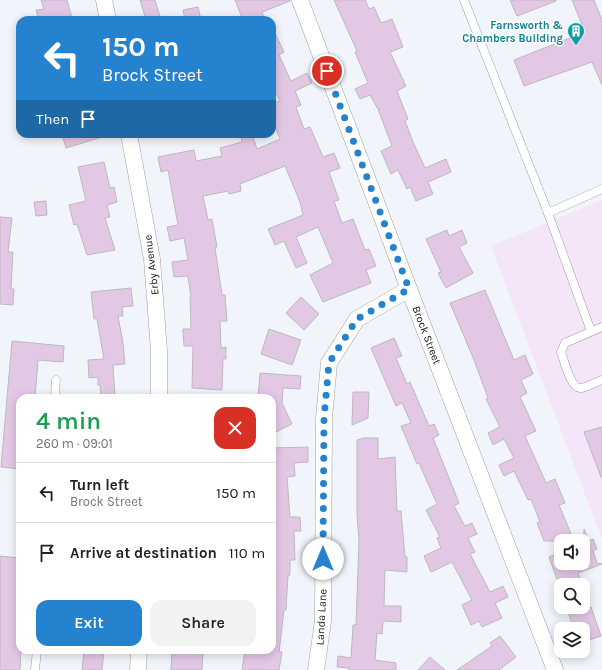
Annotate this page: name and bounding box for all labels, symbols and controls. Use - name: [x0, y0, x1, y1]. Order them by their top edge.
- place label: Farnsworth & Chambers Building: [462, 19, 564, 45]
- building icon: Farnsworth & Chambers Building: [566, 21, 586, 46]
- text: 150 m: [102, 30, 180, 63]
- icon: left: [36, 32, 88, 84]
- pin: [310, 54, 344, 88]
- icon: arrive: [316, 60, 338, 82]
- text: Brock Street: [102, 64, 203, 86]
- icon: arrive: [77, 108, 99, 130]
- text: Then: [36, 110, 69, 128]
- street label: Erby Avenue: [141, 234, 162, 296]
- street label: Brock Street: [409, 304, 444, 366]
- text: 4 min: [36, 407, 101, 435]
- button: close: [214, 407, 256, 449]
- text: 260 m · 09:01: [36, 436, 113, 451]
- text: Turn left: [70, 476, 129, 494]
- icon: left: [36, 482, 58, 504]
- text: 150 m: [216, 484, 256, 502]
- text: Brock Street: [70, 494, 143, 509]
- map controls: [554, 534, 590, 658]
- button: sound: [554, 534, 590, 570]
- position arrow: [302, 538, 344, 580]
- icon: arrive: [36, 542, 58, 564]
- text: Arrive at destination: [70, 544, 217, 562]
- text: 110 m: [229, 544, 265, 562]
- button: search: [554, 578, 590, 614]
- street label: Landa Lane: [314, 588, 329, 646]
- button: Exit: [36, 600, 142, 646]
- button: Share: [150, 600, 256, 646]
- button: layers: [554, 622, 590, 658]

